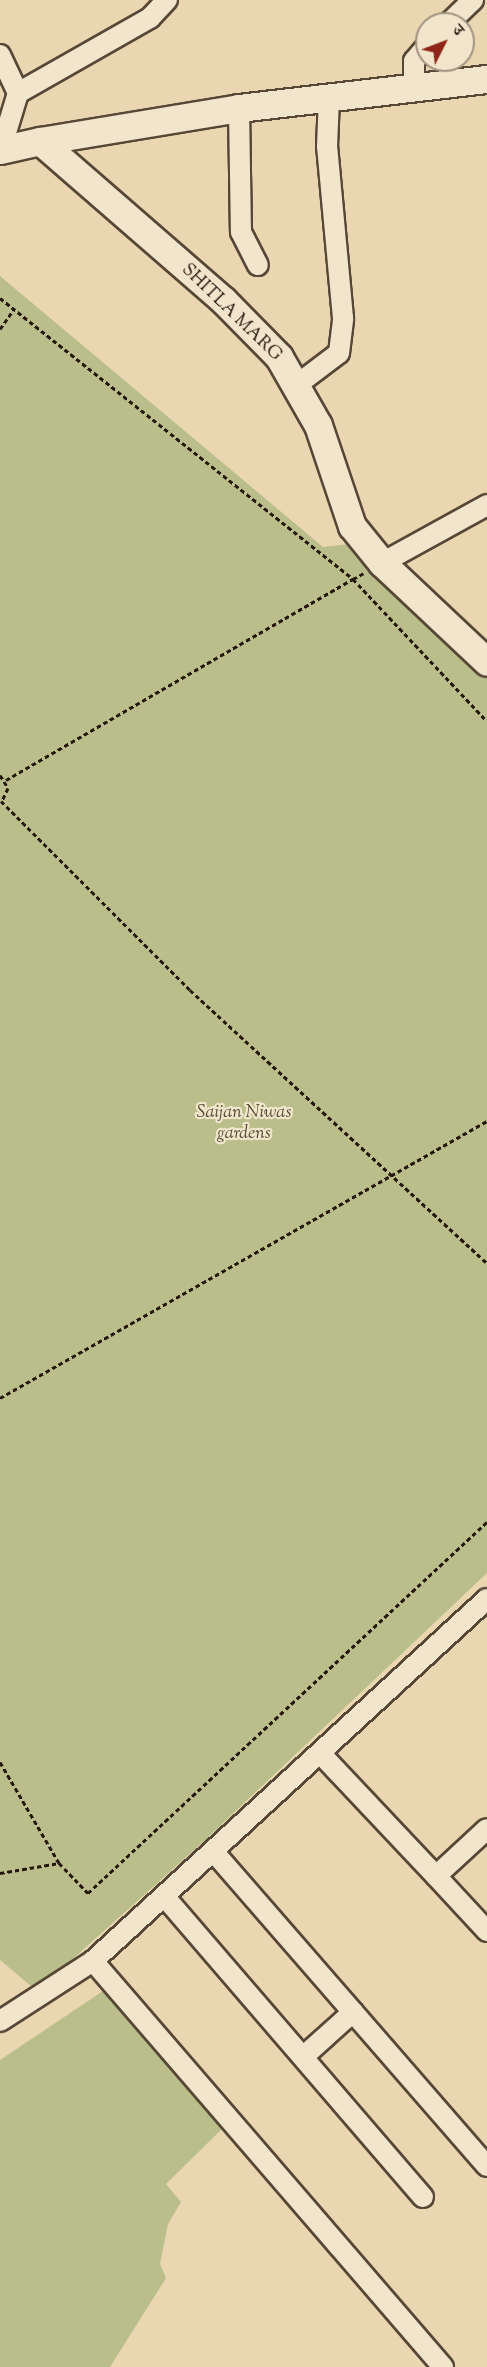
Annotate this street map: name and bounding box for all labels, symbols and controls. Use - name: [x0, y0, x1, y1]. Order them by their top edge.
- north arrow: [415, 12, 475, 72]
- text: उ: [446, 20, 469, 42]
- street label: SHITLA MARG: [176, 260, 286, 366]
- park label: Saijan Niwas gardens: [197, 1103, 291, 1146]

